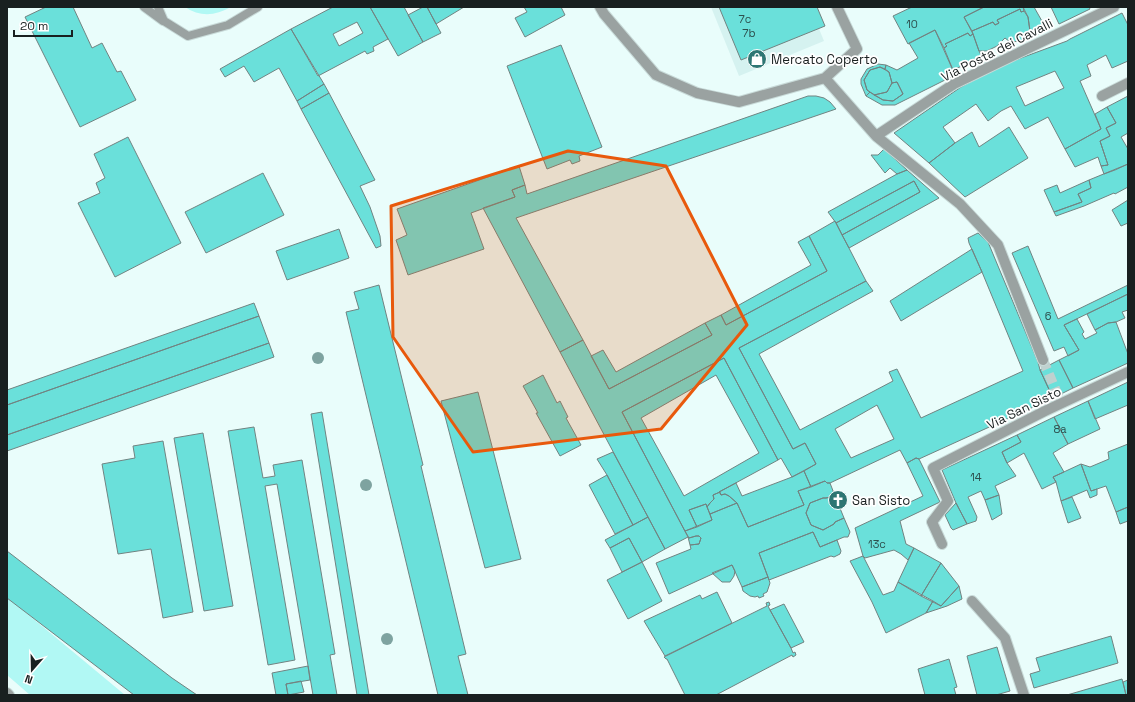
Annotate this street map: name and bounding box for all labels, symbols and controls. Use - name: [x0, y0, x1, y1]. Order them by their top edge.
- scale bar: [14, 12, 72, 38]
- house number: 7c: [739, 12, 751, 26]
- street label: Via Posta dei Cavalli: [938, 14, 1056, 86]
- house number: 10: [906, 17, 918, 31]
- text: 20 m: [20, 18, 48, 34]
- house number: 7b: [742, 26, 756, 40]
- shop icon: Mercato Coperto: [746, 48, 768, 70]
- place label: Mercato Coperto: [771, 51, 878, 68]
- house number: 6: [1045, 309, 1052, 323]
- street label: Via San Sisto: [984, 383, 1064, 433]
- house number: 8a: [1053, 422, 1067, 436]
- house number: 14: [970, 470, 982, 484]
- church icon: San Sisto: [827, 489, 849, 511]
- place label: San Sisto: [852, 492, 910, 509]
- house number: 13c: [868, 537, 886, 551]
- north arrow: [12, 650, 52, 690]
- text: N: [23, 672, 34, 687]

